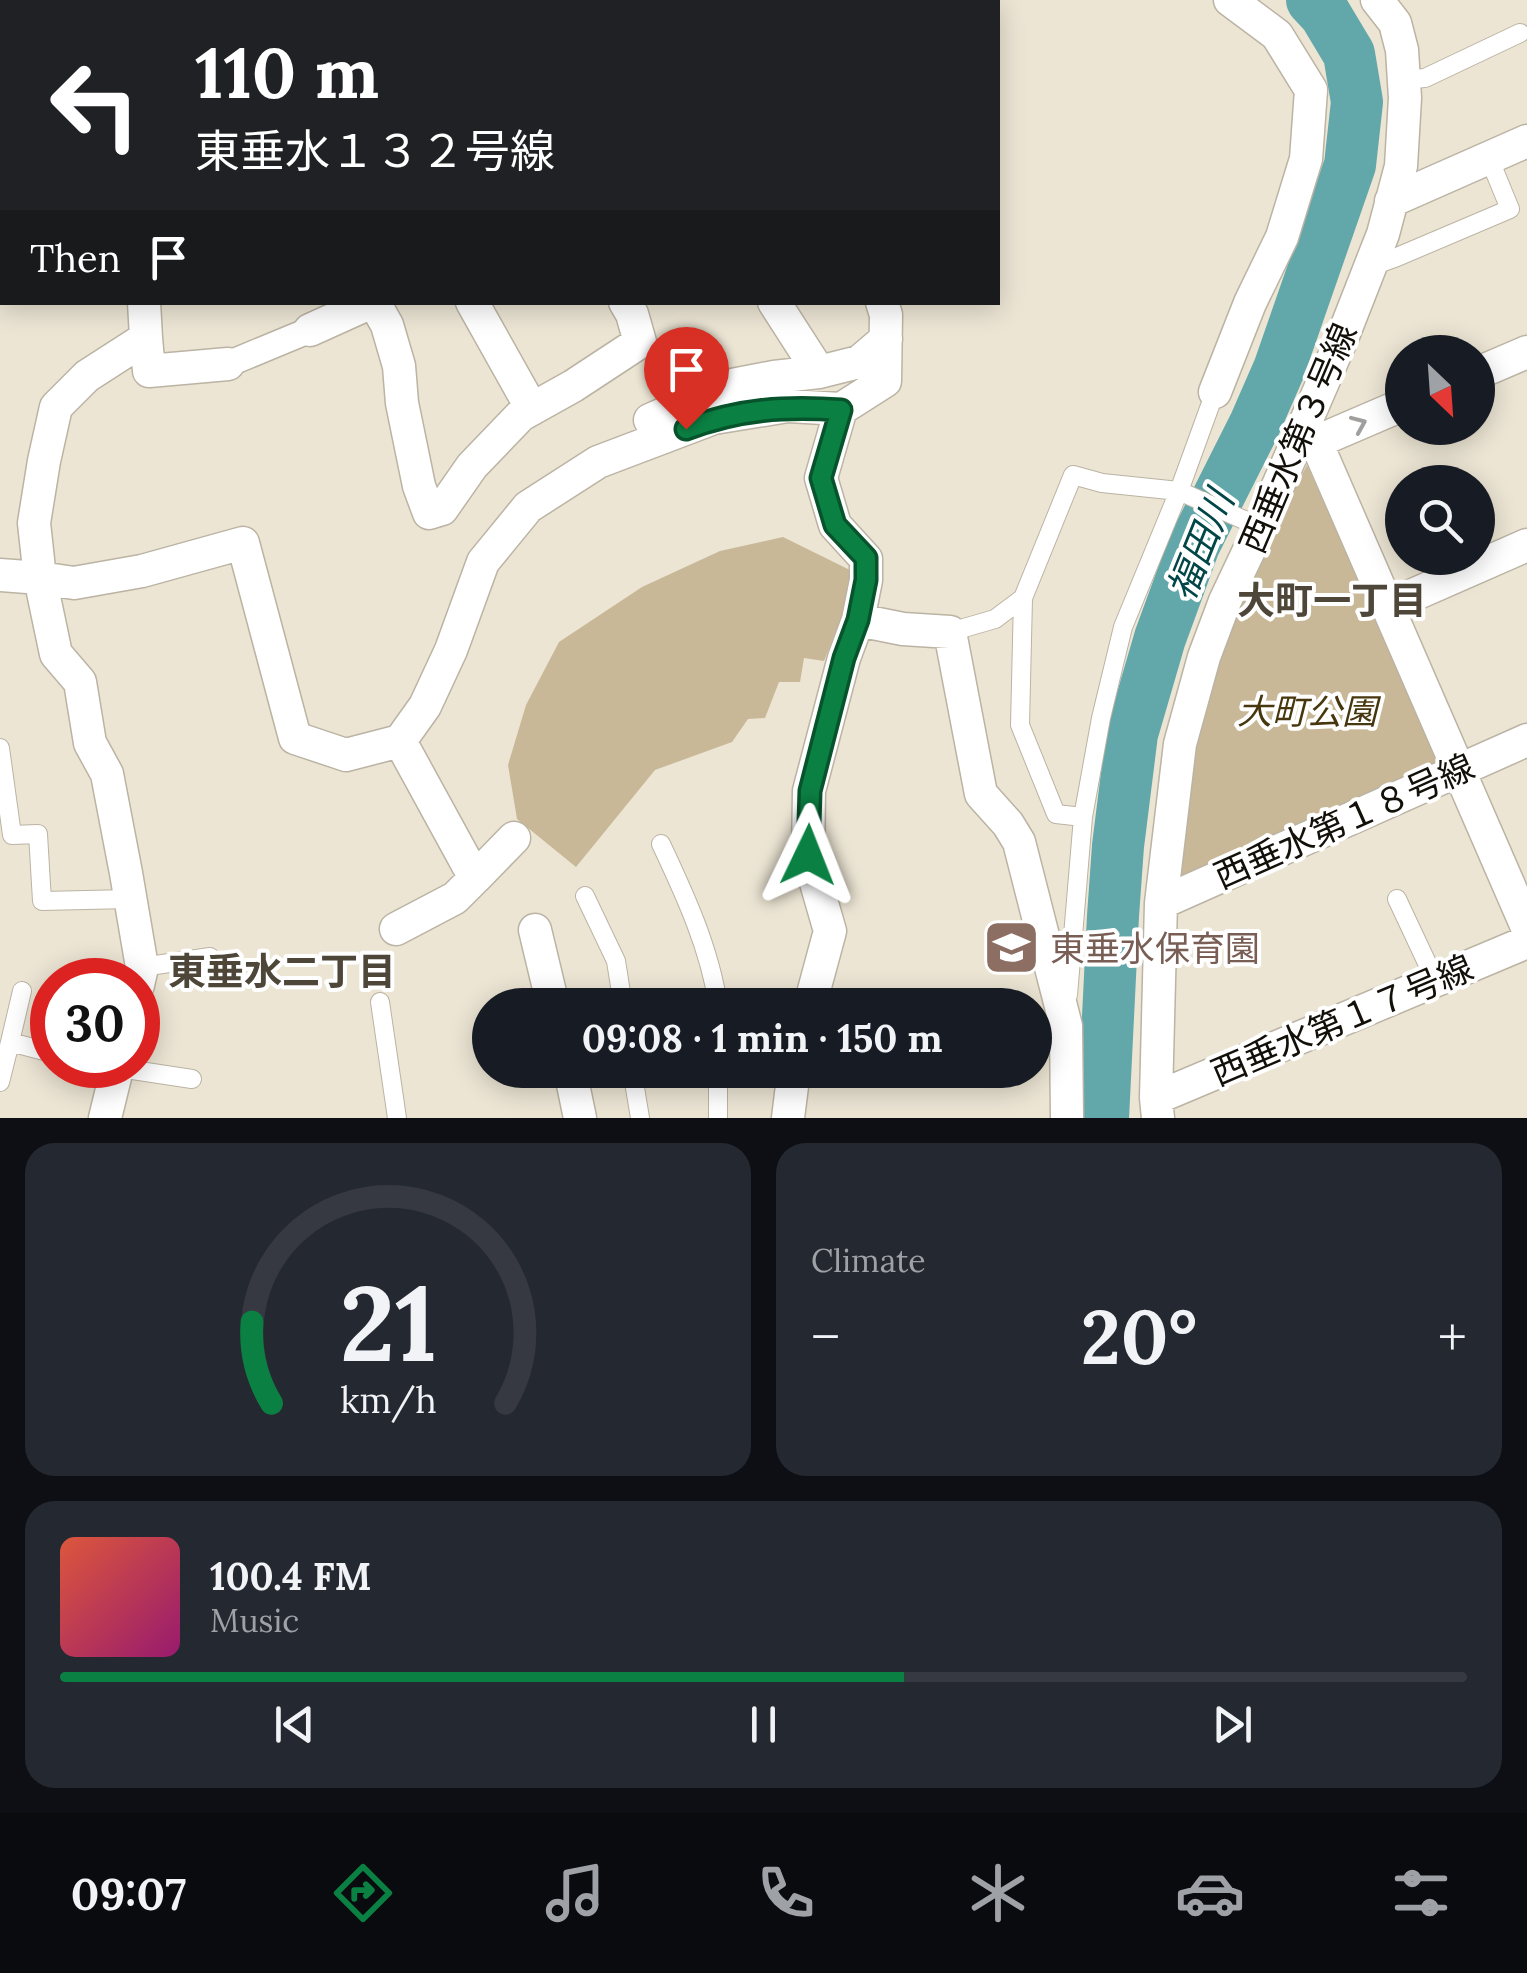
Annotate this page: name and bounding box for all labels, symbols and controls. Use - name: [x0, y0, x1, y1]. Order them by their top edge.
- text: 110 m: [195, 28, 379, 117]
- icon: left: [30, 40, 160, 170]
- text: 東垂水１３２号線: [195, 122, 555, 179]
- icon: arrive: [141, 230, 196, 285]
- text: Then: [30, 234, 121, 282]
- street label: 西垂水第３号線: [1229, 316, 1367, 560]
- pin: [644, 327, 729, 430]
- north arrow: [1385, 335, 1495, 445]
- map controls: [1385, 335, 1495, 575]
- icon: arrive: [659, 342, 714, 397]
- one-way arrow: [1349, 416, 1367, 436]
- button: search: [1385, 465, 1495, 575]
- water label: 福田川: [1156, 479, 1245, 607]
- district label: 大町一丁目: [1237, 576, 1427, 624]
- park label: 大町公園: [1237, 689, 1382, 734]
- street label: 西垂水第１８号線: [1207, 743, 1481, 899]
- position arrow: [756, 803, 860, 907]
- school or university icon: 東垂水保育園: [981, 918, 1041, 978]
- place label: 東垂水保育園: [1050, 926, 1260, 971]
- street label: 西垂水第１７号線: [1204, 945, 1480, 1095]
- district label: 東垂水二丁目: [168, 947, 396, 995]
- speed limit sign: 30: [30, 958, 160, 1088]
- text: 09:08 · 1 min · 150 m: [582, 1014, 942, 1062]
- text: Climate: [811, 1240, 926, 1281]
- text: 21: [339, 1256, 437, 1389]
- text: 20°: [1081, 1289, 1197, 1385]
- text: −: [811, 1302, 840, 1372]
- text: +: [1438, 1302, 1467, 1372]
- text: km/h: [340, 1377, 436, 1423]
- text: 100.4 FM: [210, 1552, 371, 1600]
- text: Music: [210, 1600, 299, 1641]
- icon: previous: [267, 1697, 322, 1752]
- icon: pause: [736, 1697, 791, 1752]
- icon: next: [1205, 1697, 1260, 1752]
- icon: directions: [328, 1858, 398, 1928]
- icon: music: [540, 1858, 610, 1928]
- icon: phone: [751, 1858, 821, 1928]
- icon: climate: [963, 1858, 1033, 1928]
- icon: car: [1175, 1858, 1245, 1928]
- icon: filters: [1386, 1858, 1456, 1928]
- text: 09:07: [71, 1865, 186, 1922]

